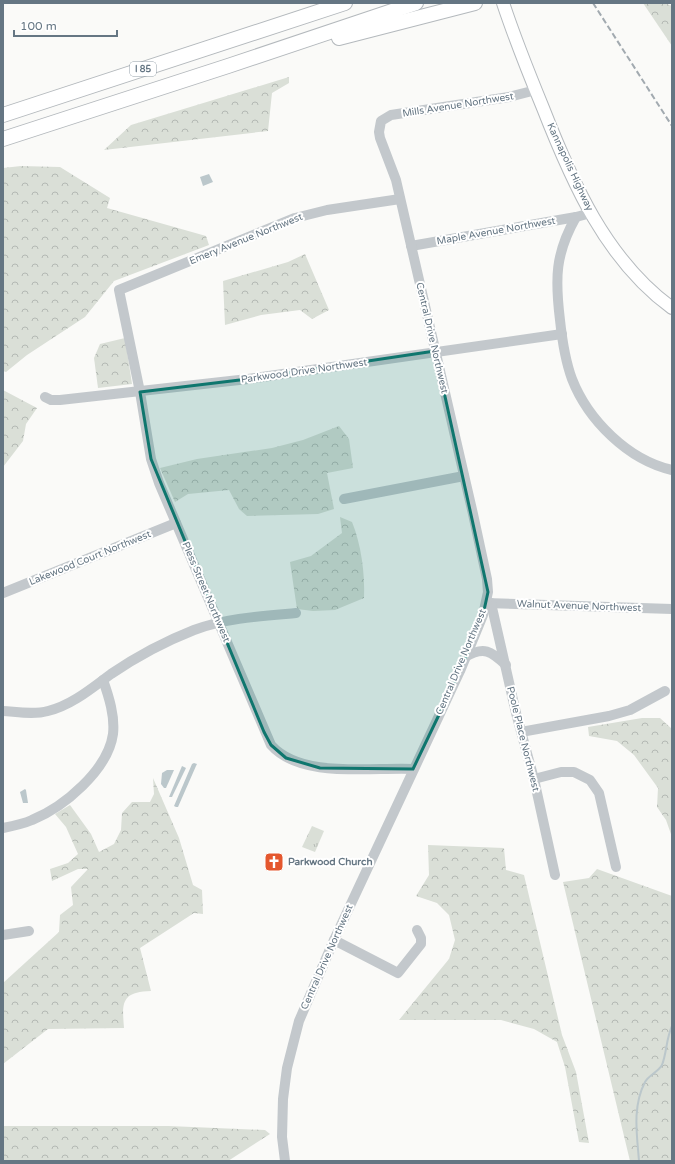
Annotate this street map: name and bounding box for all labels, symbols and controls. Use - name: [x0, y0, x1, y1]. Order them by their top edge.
- scale bar: [14, 12, 117, 38]
- text: 100 m: [20, 19, 57, 33]
- road number: I 85: [130, 62, 156, 76]
- street label: Mills Avenue Northwest: [401, 90, 515, 120]
- street label: Kannapolis Highway: [544, 121, 596, 214]
- street label: Emery Avenue Northwest: [188, 211, 305, 267]
- street label: Maple Avenue Northwest: [436, 215, 557, 247]
- street label: Central Drive Northwest: [413, 281, 451, 395]
- street label: Parkwood Drive Northwest: [240, 356, 368, 386]
- street label: Lakewood Court Northwest: [27, 528, 153, 588]
- street label: Pless Street Northwest: [179, 540, 233, 644]
- street label: Walnut Avenue Northwest: [517, 598, 642, 614]
- street label: Central Drive Northwest: [433, 607, 489, 717]
- street label: Poole Place Northwest: [504, 685, 542, 793]
- church icon: Parkwood Church: [263, 851, 285, 873]
- place label: Parkwood Church: [288, 856, 372, 868]
- street label: Central Drive Northwest: [298, 902, 356, 1011]

